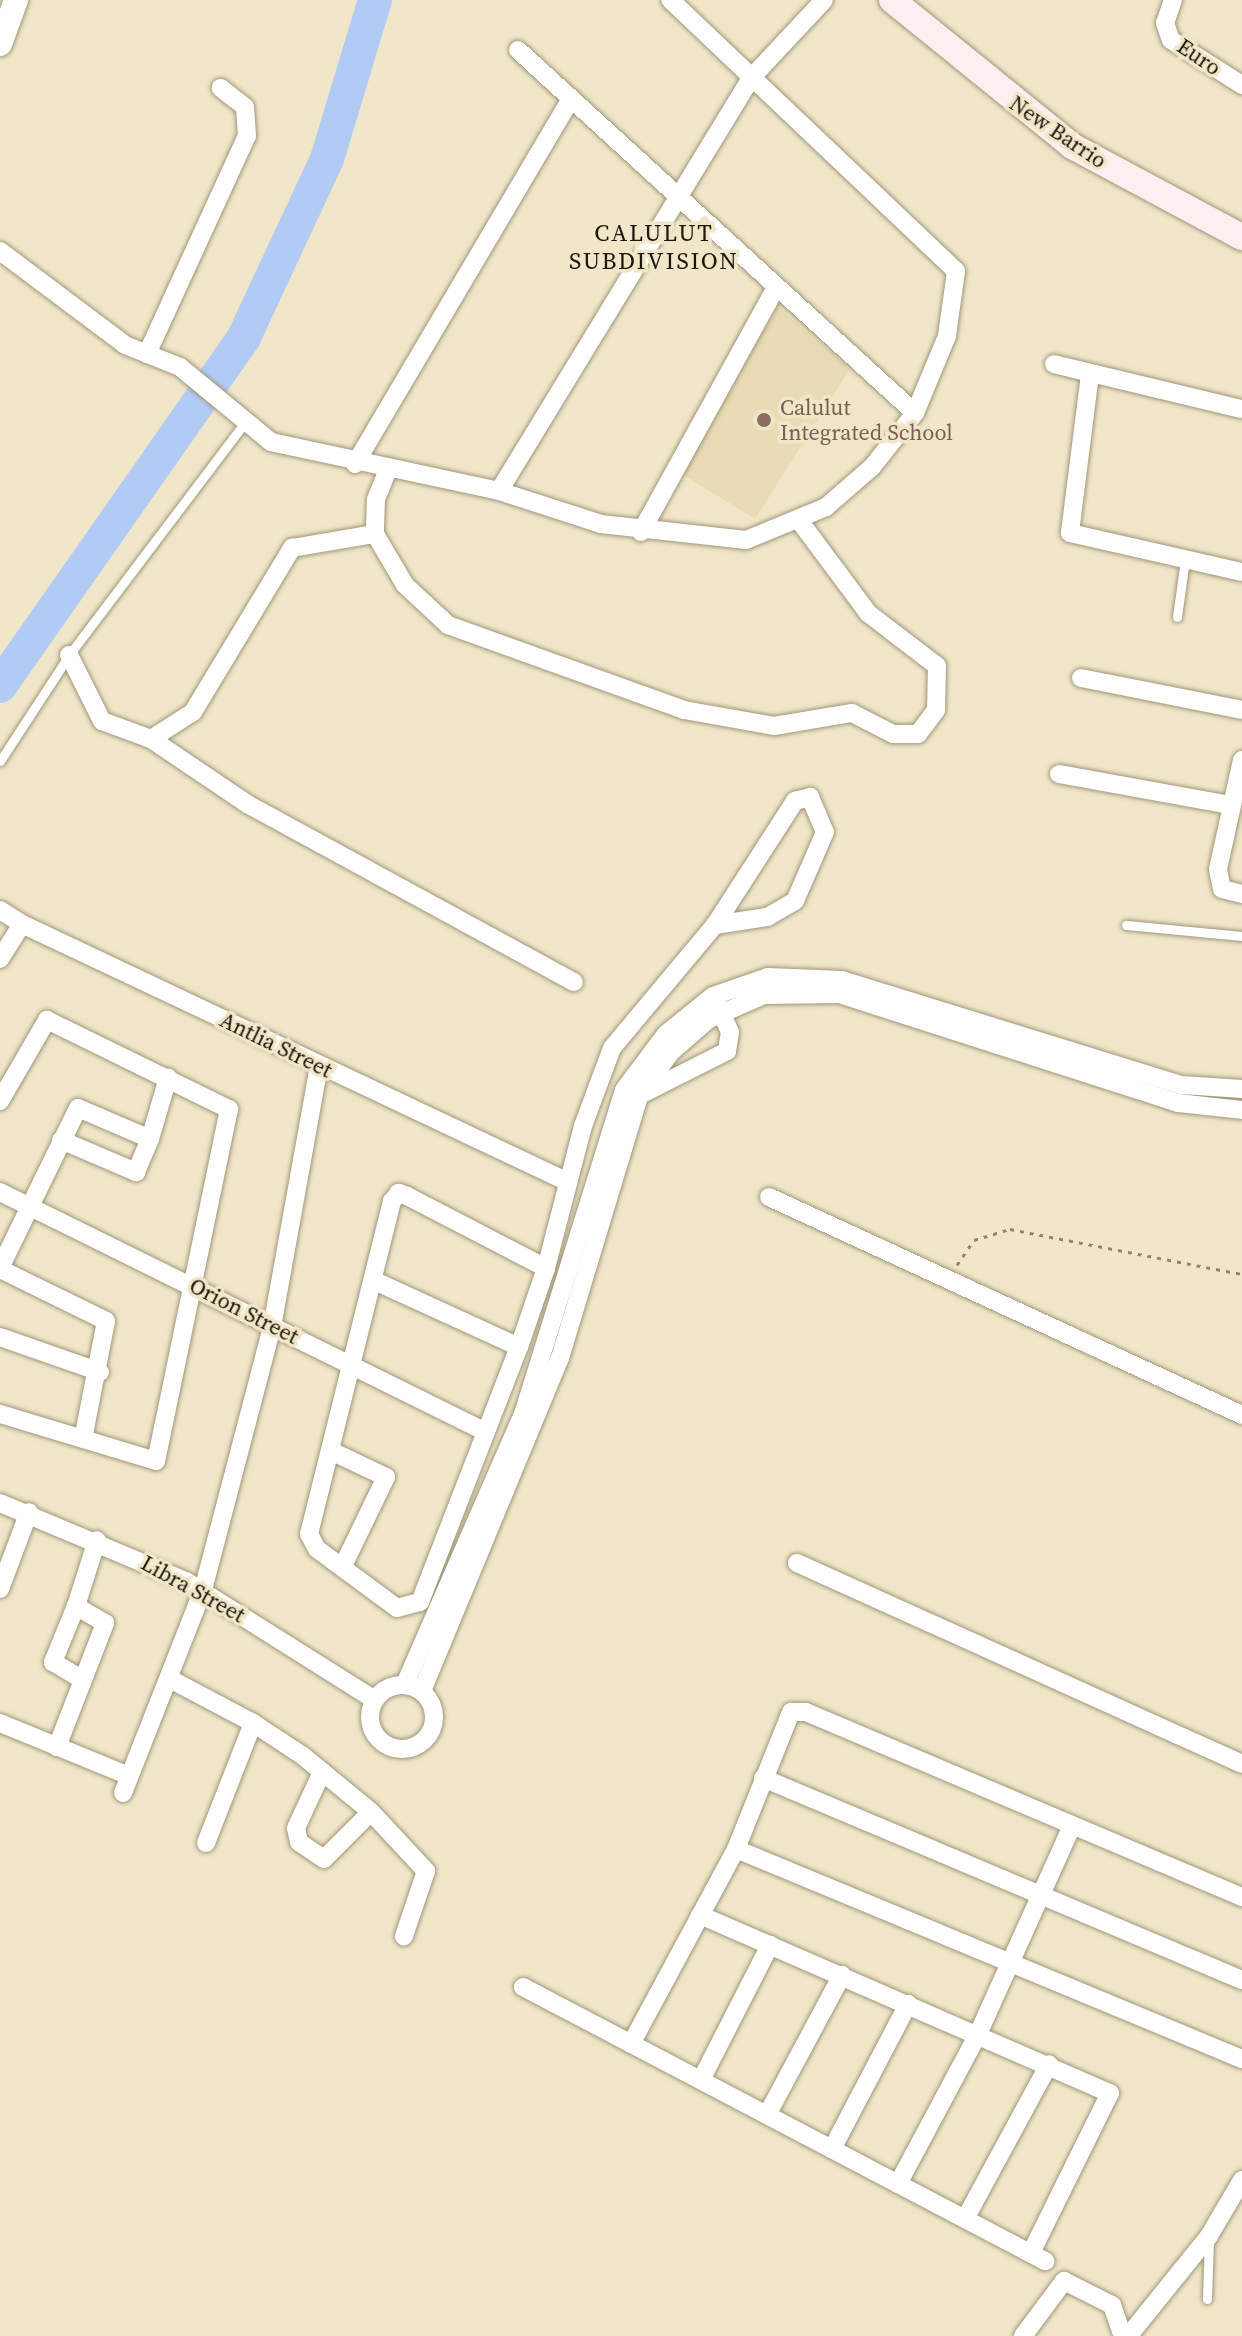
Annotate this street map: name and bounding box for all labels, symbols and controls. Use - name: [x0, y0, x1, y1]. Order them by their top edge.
- street label: Euro: [1172, 33, 1226, 81]
- street label: New Barrio: [1005, 90, 1111, 174]
- district label: CALULUT SUBDIVISION: [569, 219, 739, 275]
- place label: Calulut Integrated School: [780, 394, 953, 446]
- marker: Calulut Integrated School: [755, 411, 773, 429]
- street label: Antlia Street: [216, 1007, 336, 1083]
- street label: Orion Street: [185, 1272, 303, 1350]
- street label: Libra Street: [136, 1550, 250, 1628]

